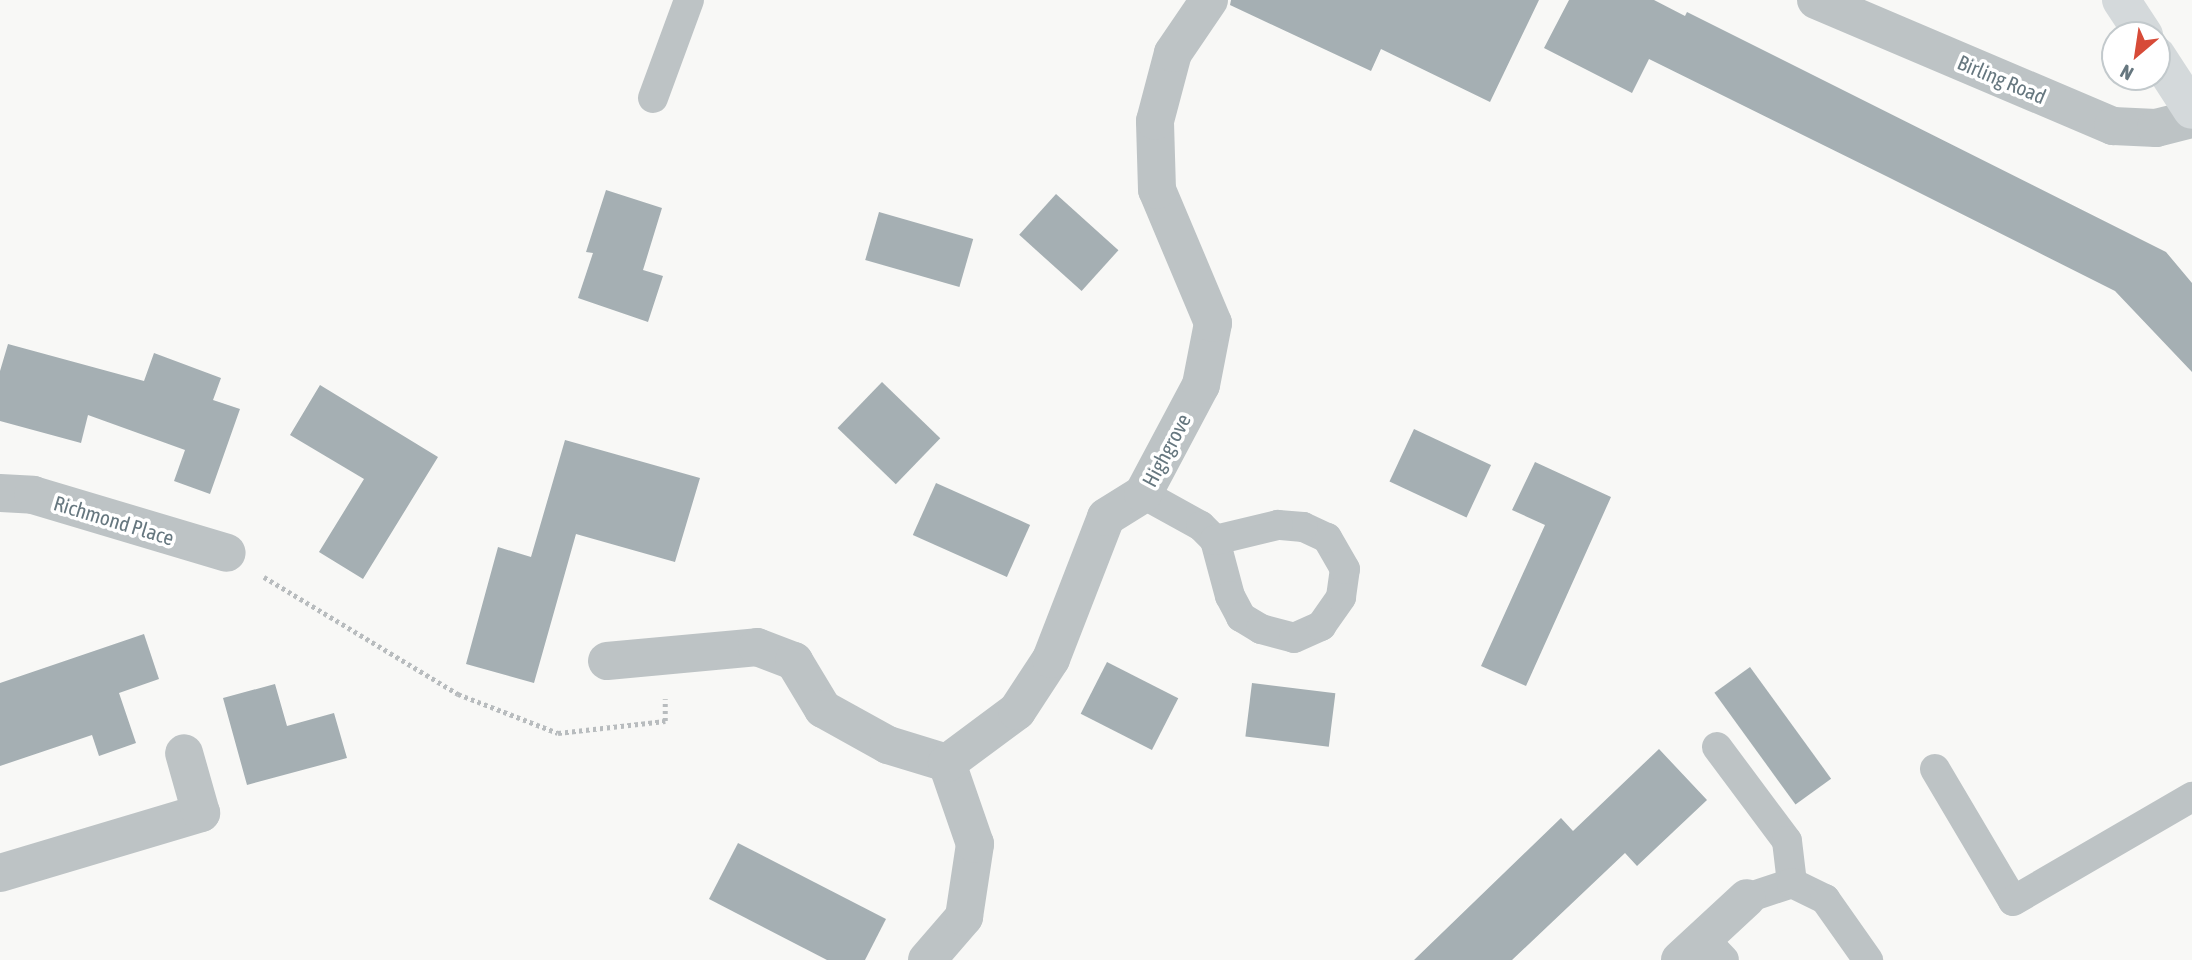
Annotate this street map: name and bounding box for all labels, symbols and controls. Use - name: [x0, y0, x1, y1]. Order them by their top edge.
- north arrow: [2101, 21, 2171, 91]
- street label: Birling Road: [1954, 49, 2050, 109]
- text: N: [2117, 60, 2137, 85]
- street label: Highgrove: [1136, 409, 1196, 491]
- street label: Richmond Place: [51, 490, 177, 550]

